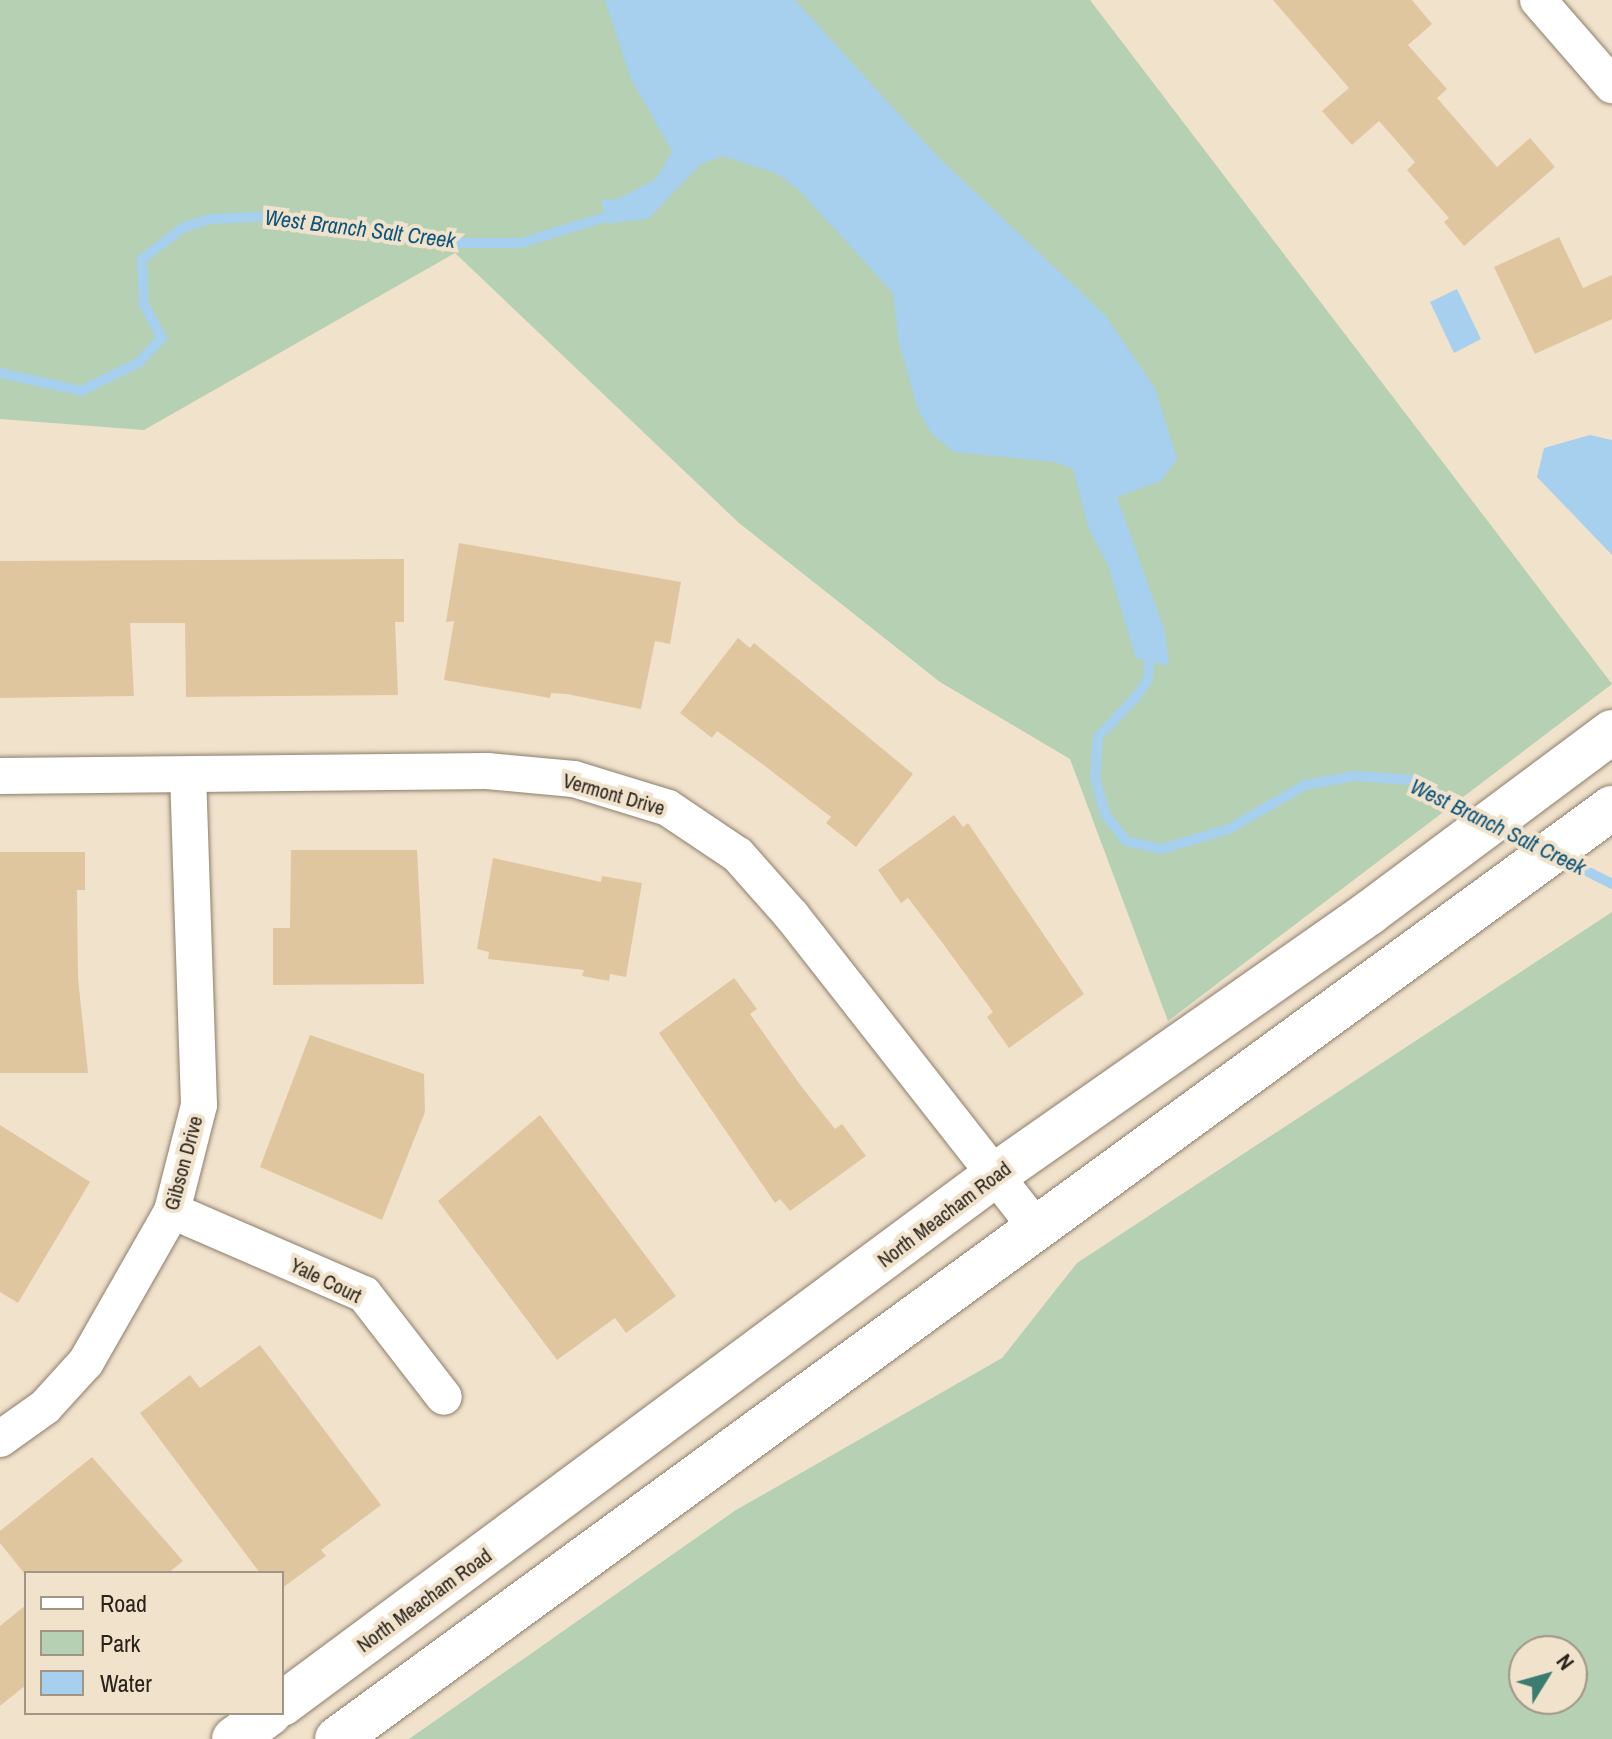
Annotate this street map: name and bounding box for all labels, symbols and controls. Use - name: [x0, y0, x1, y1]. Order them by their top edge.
- water label: West Branch Salt Creek: [263, 204, 457, 254]
- street label: Vermont Drive: [560, 768, 668, 820]
- water label: West Branch Salt Creek: [1406, 773, 1590, 881]
- street label: Gibson Drive: [159, 1113, 207, 1213]
- street label: North Meacham Road: [873, 1156, 1015, 1272]
- street label: Yale Court: [286, 1252, 366, 1308]
- street label: North Meacham Road: [352, 1543, 496, 1657]
- legend: [24, 1571, 284, 1715]
- text: Road: [100, 1587, 147, 1619]
- text: Park: [100, 1627, 140, 1659]
- north arrow: [1508, 1635, 1588, 1715]
- text: N: [1550, 1648, 1581, 1676]
- text: Water: [100, 1667, 152, 1699]

